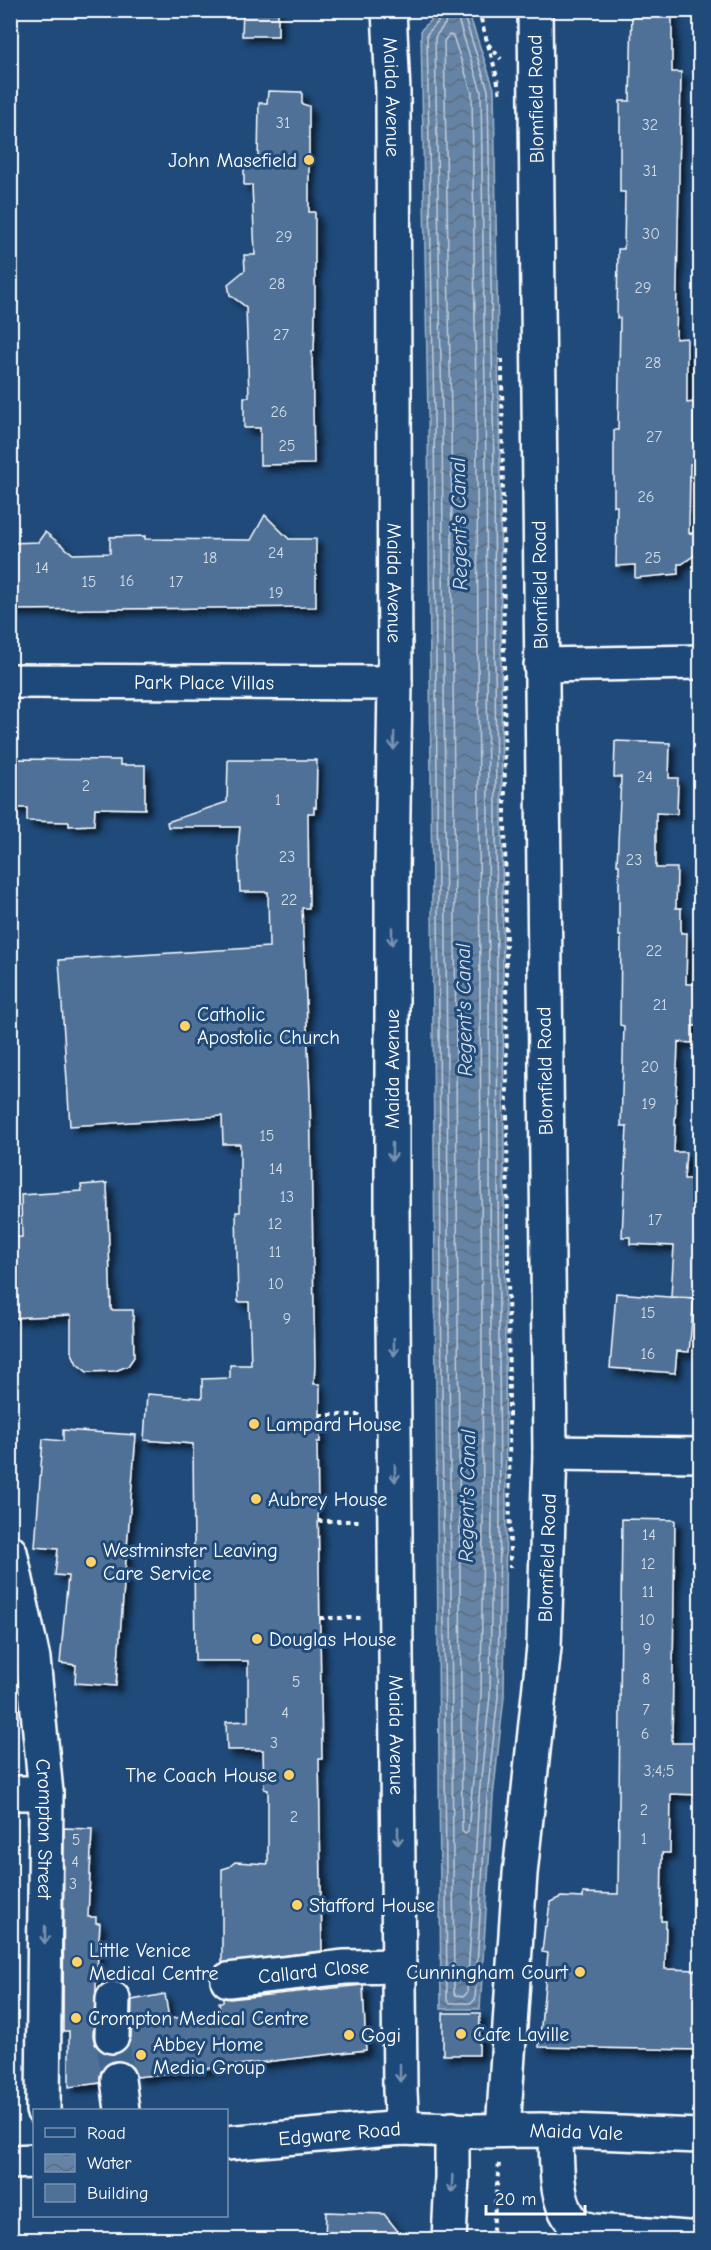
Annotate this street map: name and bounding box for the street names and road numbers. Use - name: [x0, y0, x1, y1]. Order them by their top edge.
- street label: Blomfield Road: [523, 34, 549, 164]
- street label: Maida Avenue: [379, 36, 405, 157]
- street label: Blomfield Road: [527, 520, 553, 650]
- street label: Maida Avenue: [383, 523, 406, 643]
- street label: Park Place Villas: [134, 670, 274, 694]
- street label: Blomfield Road: [532, 1006, 558, 1136]
- street label: Maida Avenue: [381, 1009, 404, 1129]
- street label: Blomfield Road: [533, 1493, 560, 1623]
- street label: Maida Avenue: [385, 1675, 409, 1795]
- street label: Crompton Street: [31, 1757, 58, 1901]
- street label: Callard Close: [257, 1955, 369, 1988]
- street label: Edgware Road: [277, 2117, 402, 2150]
- street label: Maida Vale: [529, 2118, 623, 2145]

